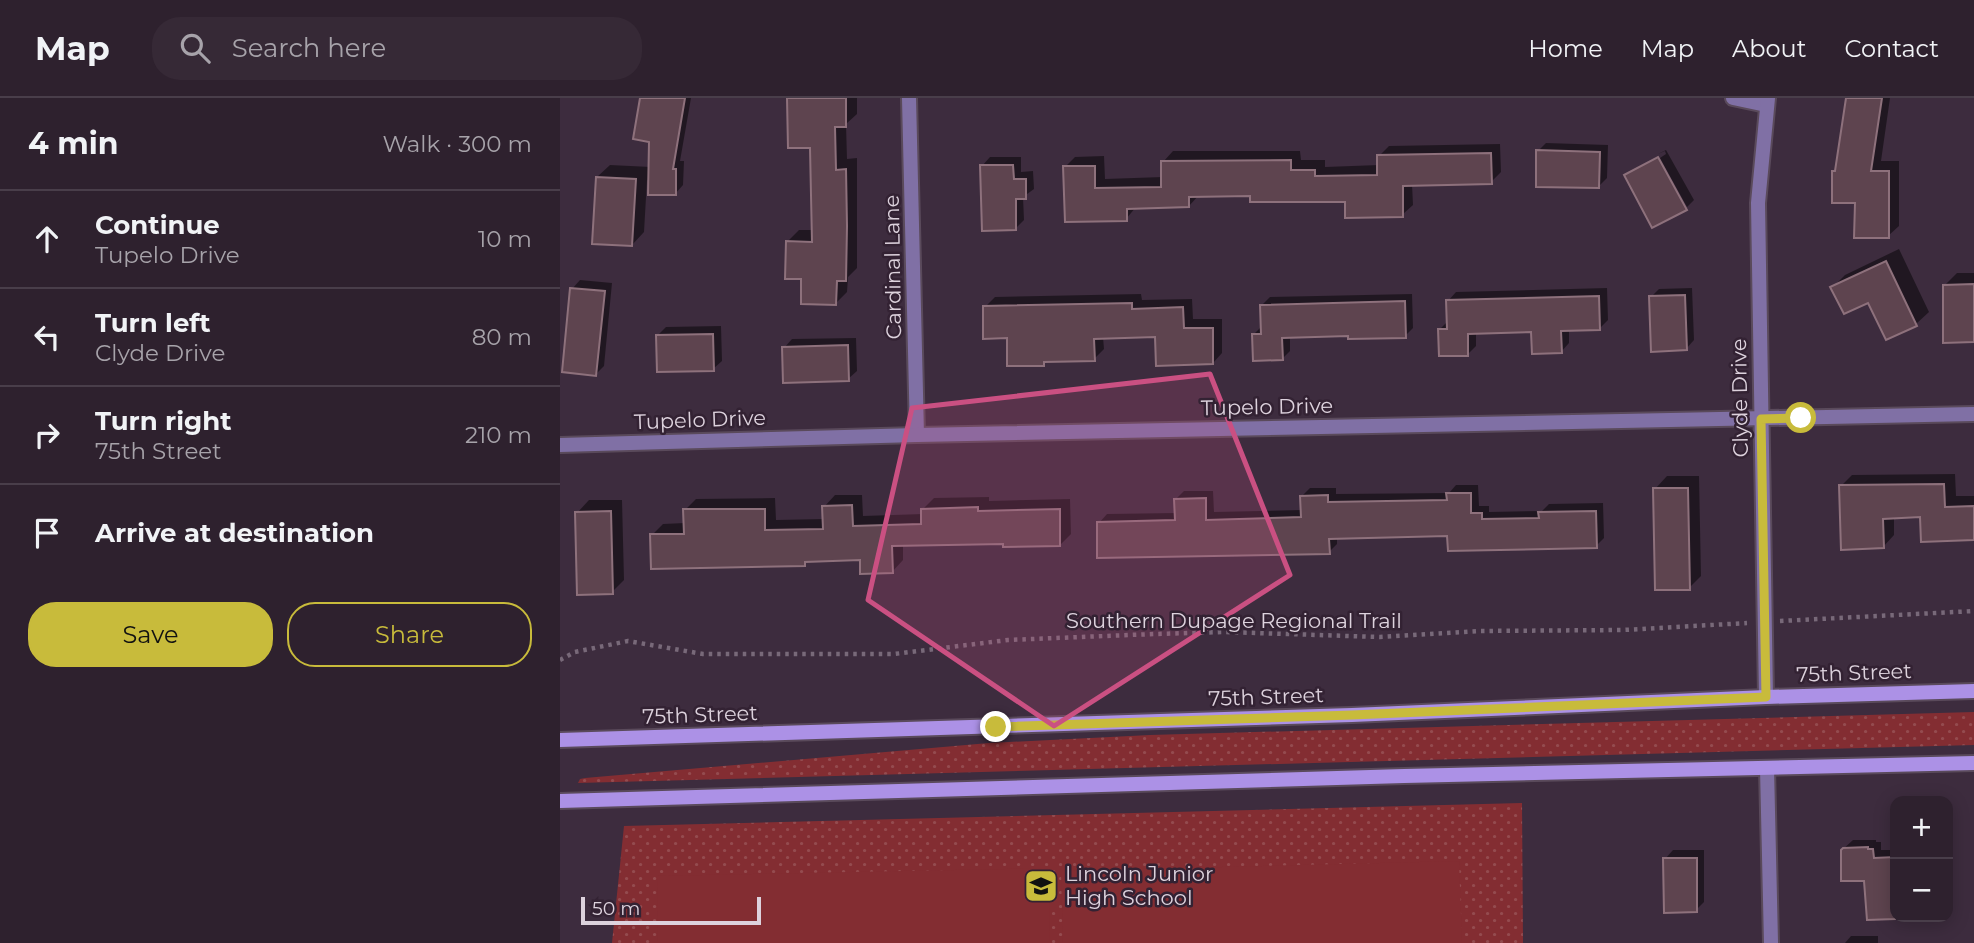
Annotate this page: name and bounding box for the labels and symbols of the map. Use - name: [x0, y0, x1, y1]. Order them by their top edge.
- street label: Cardinal Lane: [879, 195, 906, 339]
- street label: Clyde Drive: [1726, 338, 1753, 458]
- street label: Tupelo Drive: [1201, 393, 1333, 420]
- route start: [1785, 402, 1816, 433]
- street label: Tupelo Drive: [634, 405, 766, 434]
- street label: Southern Dupage Regional Trail: [1066, 608, 1402, 633]
- street label: 75th Street: [1796, 658, 1912, 687]
- street label: 75th Street: [1208, 682, 1324, 711]
- street label: 75th Street: [642, 700, 758, 729]
- route end: [980, 711, 1011, 742]
- place label: Lincoln Junior High School: [1065, 861, 1213, 910]
- school or university icon: Lincoln Junior High School: [1022, 867, 1060, 905]
- scale bar: [581, 894, 761, 926]

